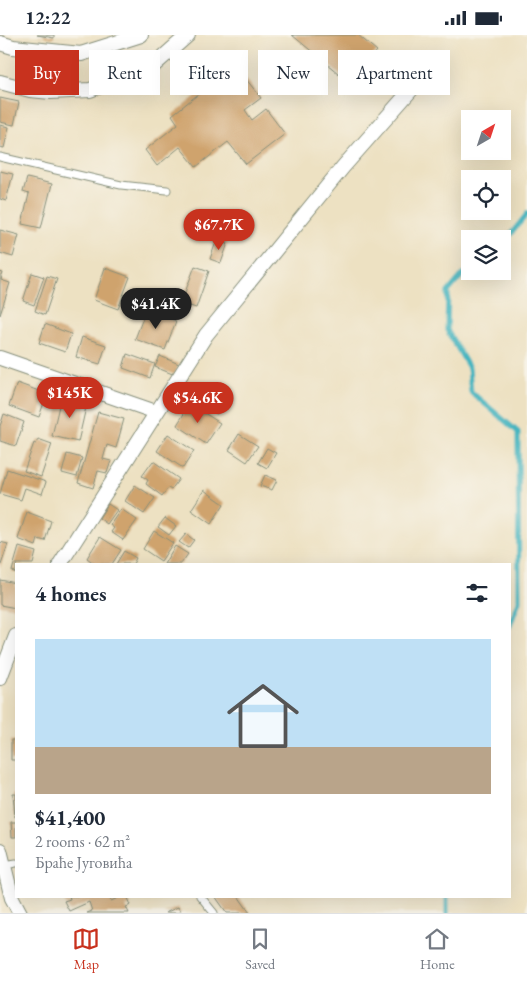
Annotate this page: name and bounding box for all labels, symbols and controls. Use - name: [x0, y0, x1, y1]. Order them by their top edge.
- text: 12:22: [25, 5, 71, 30]
- chip: Buy: [15, 50, 79, 95]
- chip: Rent: [89, 50, 160, 95]
- chip: Filters: [170, 50, 248, 95]
- chip: New: [258, 50, 328, 95]
- chip: Apartment: [338, 50, 450, 95]
- north arrow: [461, 110, 511, 160]
- map controls: [461, 110, 511, 280]
- button: locate: [461, 170, 511, 220]
- pin: $67.7K: [178, 209, 260, 251]
- text: $67.7K: [195, 214, 243, 235]
- button: layers: [461, 230, 511, 280]
- pin: $41.4K: [115, 287, 197, 330]
- text: $41.4K: [132, 293, 180, 314]
- pin: $145K: [35, 377, 105, 419]
- pin: $54.6K: [157, 381, 239, 424]
- text: $145K: [48, 382, 92, 403]
- text: $54.6K: [174, 387, 222, 408]
- icon: filters: [463, 579, 491, 607]
- text: 4 homes: [35, 580, 107, 607]
- icon: home: [218, 671, 308, 761]
- text: $41,400: [35, 804, 105, 831]
- text: 2 rooms · 62 m²: [35, 831, 130, 852]
- text: Браће Југовића: [35, 852, 132, 873]
- tab: Map: [72, 925, 100, 973]
- tab: Saved: [245, 925, 275, 973]
- tab: Home: [420, 925, 455, 973]

